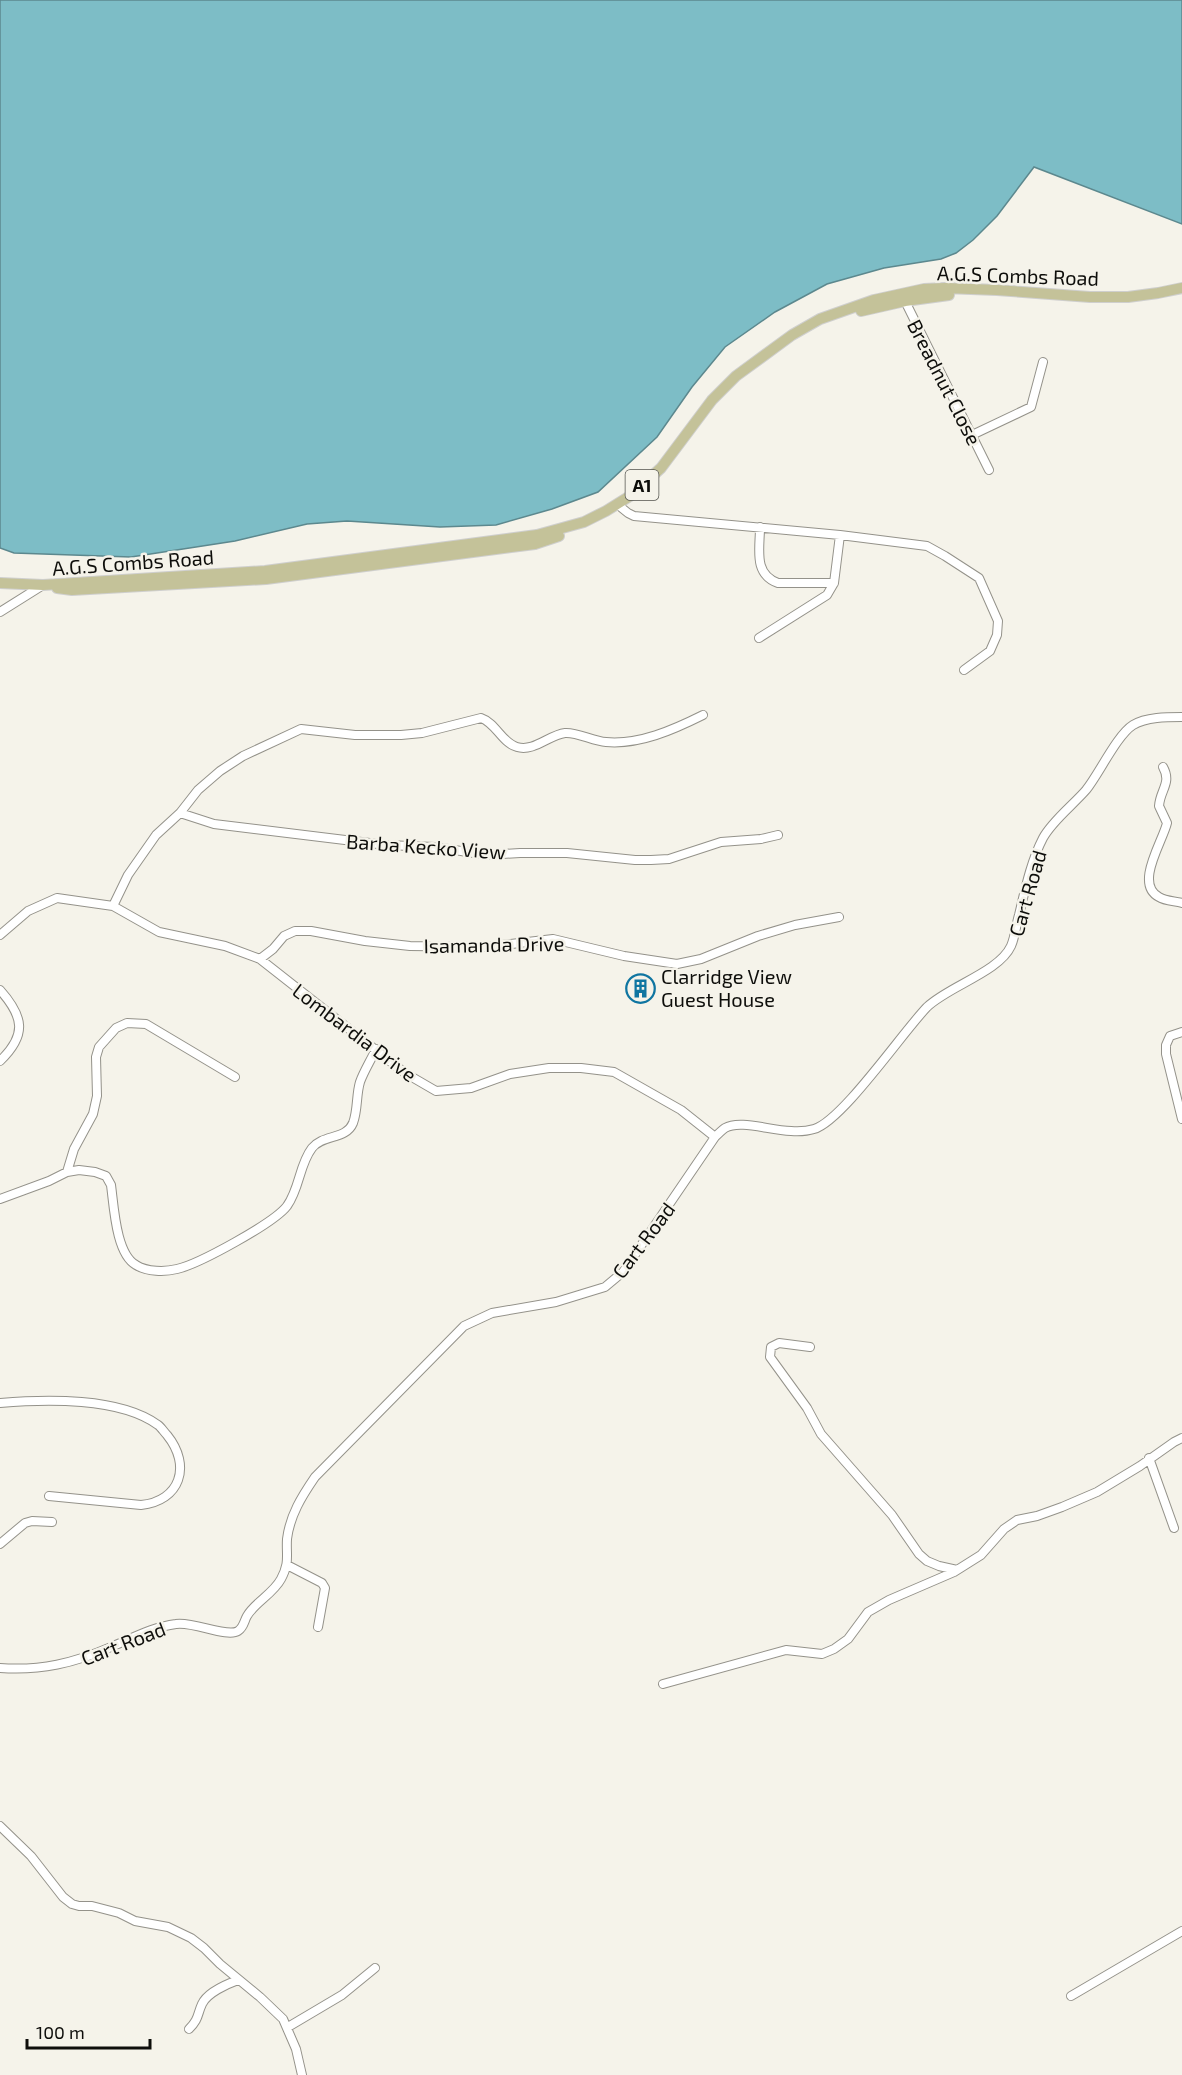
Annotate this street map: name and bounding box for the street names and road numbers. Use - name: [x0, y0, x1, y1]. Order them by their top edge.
- street label: A.G.S Combs Road: [937, 260, 1099, 290]
- street label: Breadnut Close: [903, 315, 987, 449]
- road number: A1: [626, 470, 658, 500]
- street label: A.G.S Combs Road: [51, 544, 215, 580]
- street label: Barba Kecko View: [345, 828, 507, 864]
- street label: Cart Road: [1003, 847, 1051, 939]
- street label: Isamanda Drive: [423, 931, 565, 957]
- street label: Lombardia Drive: [288, 978, 422, 1086]
- street label: Cart Road: [607, 1197, 679, 1283]
- street label: Cart Road: [77, 1616, 169, 1670]

